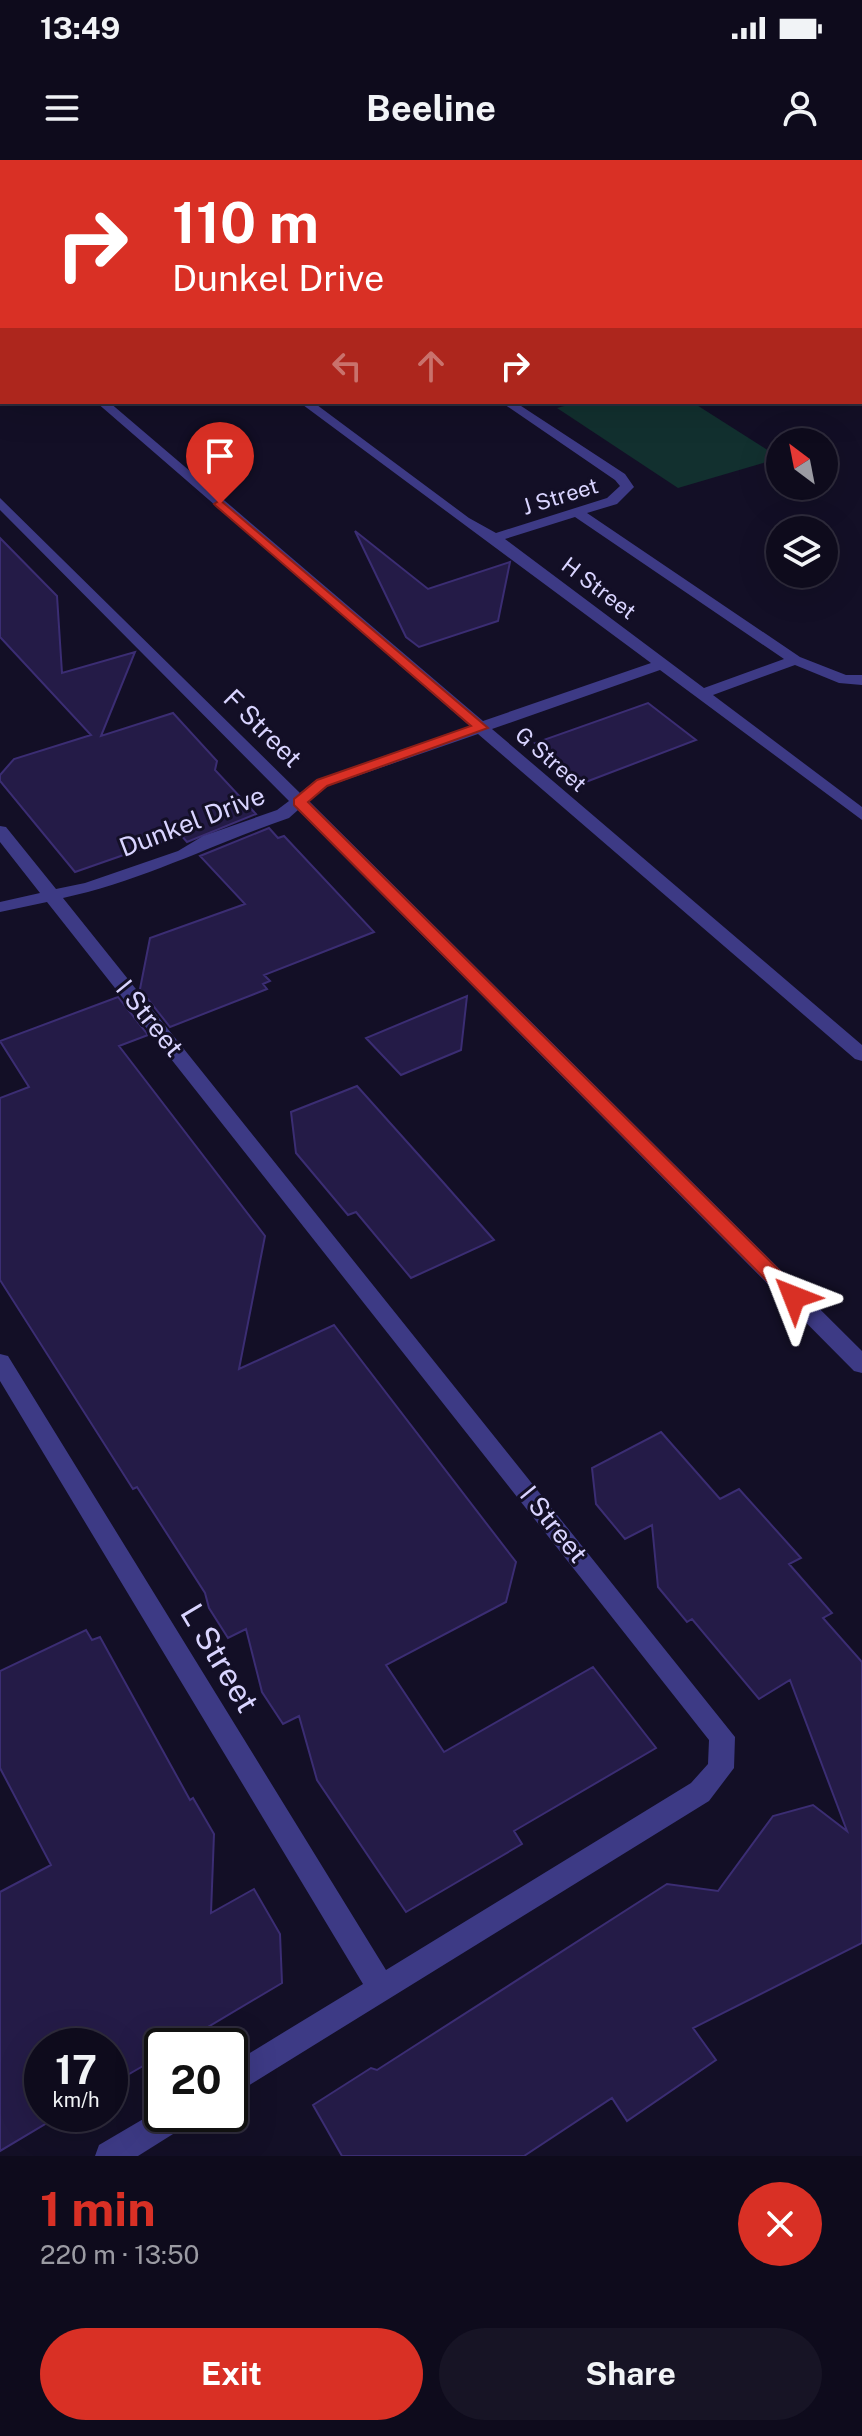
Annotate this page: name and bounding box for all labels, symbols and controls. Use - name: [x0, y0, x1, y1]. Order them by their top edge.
- text: 13:49: [40, 10, 120, 46]
- icon: menu: [40, 86, 84, 130]
- icon: person: [778, 86, 822, 130]
- text: Beeline: [366, 87, 496, 129]
- text: 110 m: [172, 190, 319, 256]
- icon: right: [40, 192, 144, 296]
- text: Dunkel Drive: [172, 257, 384, 299]
- icon: left: [325, 344, 369, 388]
- icon: ahead: [409, 344, 453, 388]
- icon: right: [493, 344, 537, 388]
- pin: [186, 422, 254, 504]
- north arrow: [766, 428, 838, 500]
- map controls: [766, 428, 838, 588]
- icon: arrive: [198, 434, 242, 478]
- street label: J Street: [519, 472, 601, 520]
- button: layers: [766, 516, 838, 588]
- street label: H Street: [557, 552, 641, 624]
- street label: F Street: [217, 682, 309, 774]
- street label: G Street: [510, 721, 592, 797]
- street label: Dunkel Drive: [115, 779, 269, 863]
- street label: I Street: [110, 973, 190, 1063]
- position arrow: [752, 1255, 836, 1339]
- street label: I Street: [514, 1479, 594, 1569]
- street label: L Street: [173, 1597, 267, 1719]
- speed limit sign: 20: [144, 2028, 248, 2132]
- text: 17: [55, 2046, 97, 2093]
- text: km/h: [52, 2088, 100, 2112]
- text: 1 min: [40, 2180, 156, 2237]
- button: close: [738, 2182, 822, 2266]
- text: 220 m · 13:50: [40, 2239, 200, 2270]
- button: Exit: [40, 2328, 423, 2420]
- button: Share: [439, 2328, 822, 2420]

